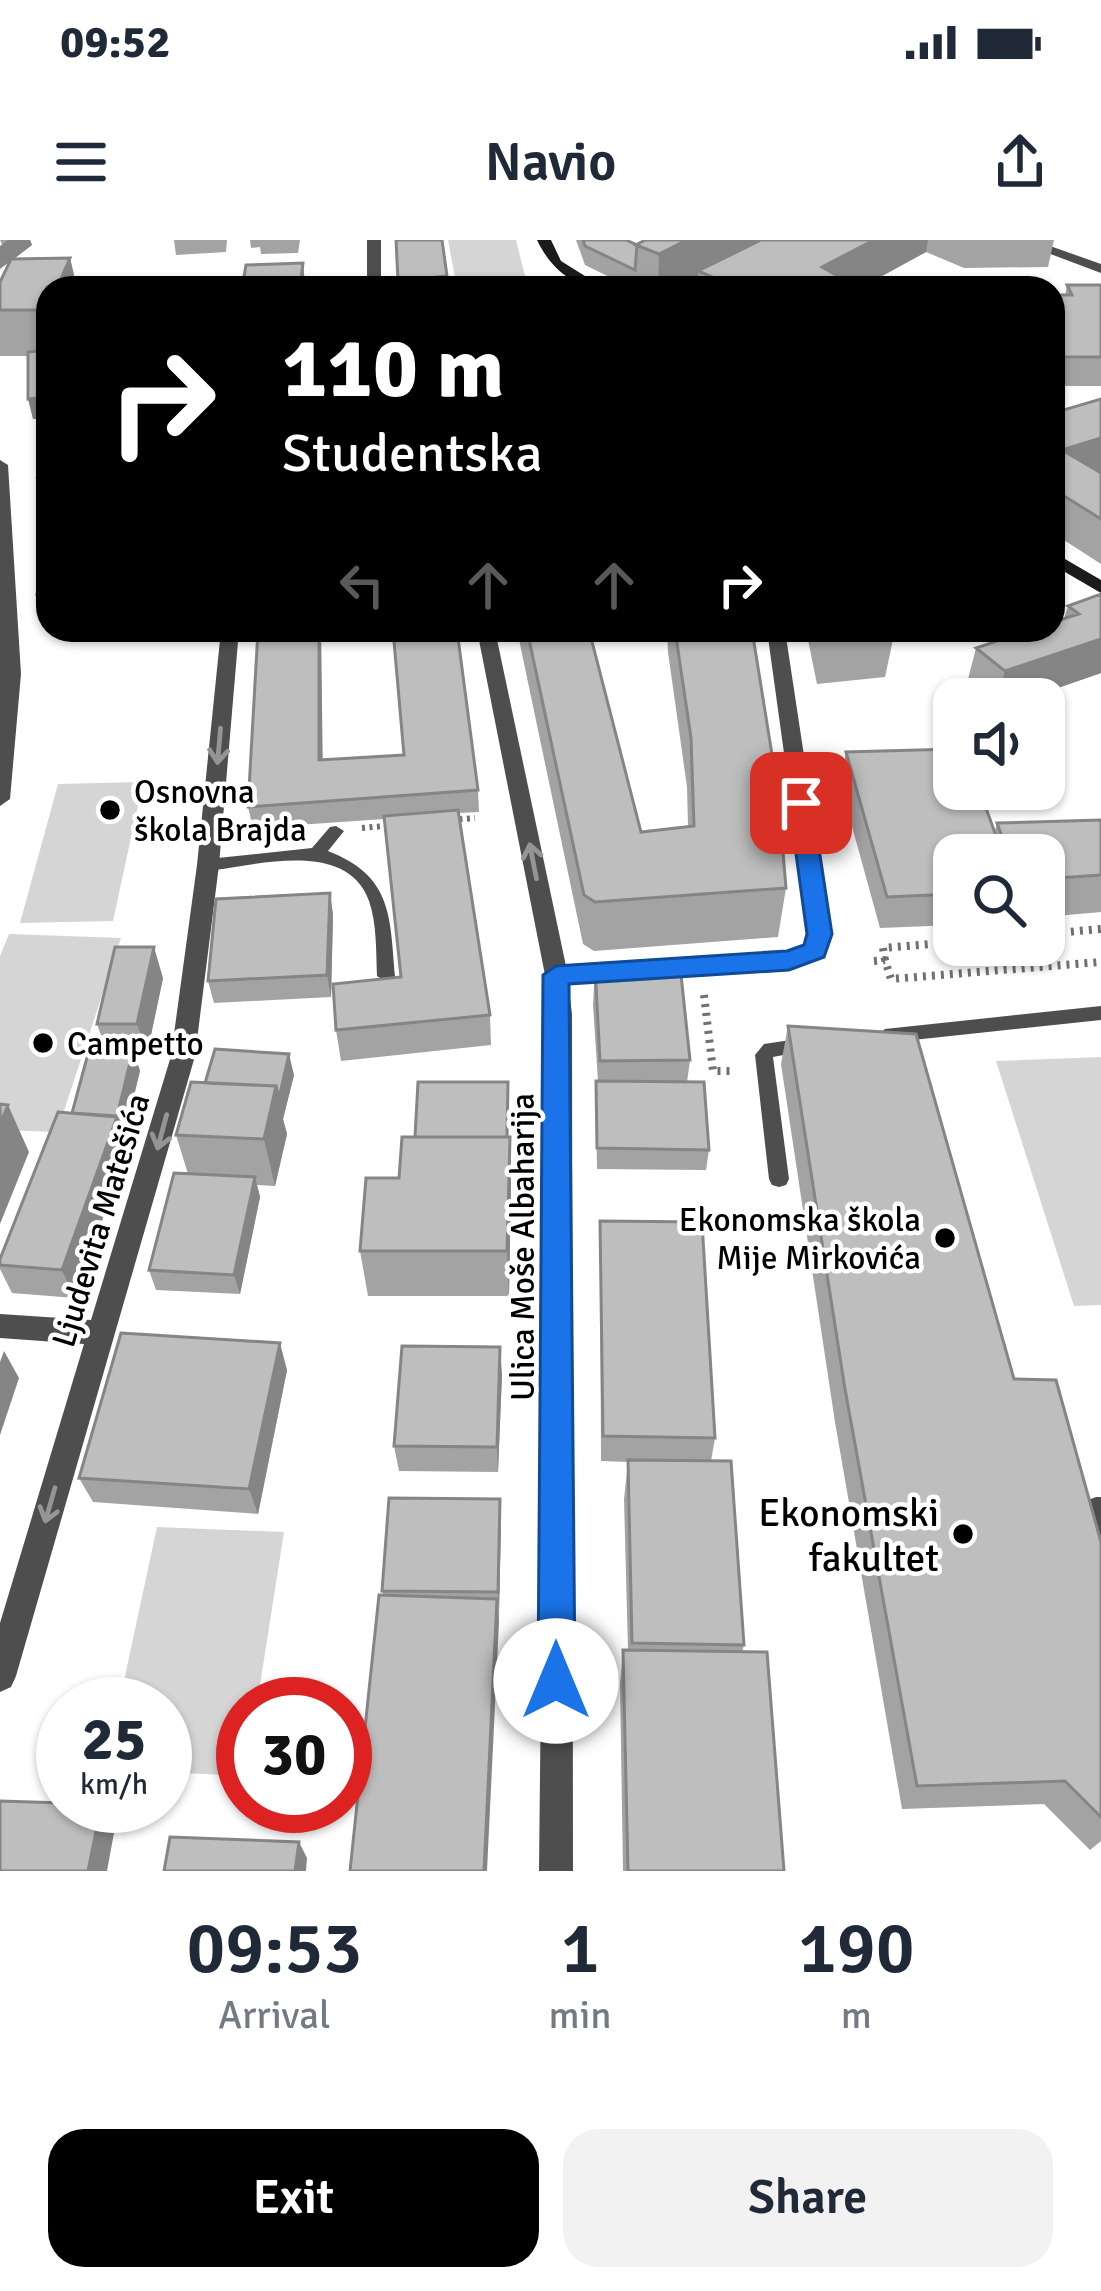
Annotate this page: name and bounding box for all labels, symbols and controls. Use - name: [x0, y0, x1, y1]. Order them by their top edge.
- text: 09:52: [60, 15, 170, 70]
- icon: menu: [48, 129, 114, 195]
- text: Navio: [485, 129, 616, 196]
- icon: share: [987, 129, 1053, 195]
- text: 110 m: [282, 317, 504, 421]
- icon: right: [84, 324, 240, 480]
- text: Studentska: [282, 420, 543, 487]
- icon: left: [329, 552, 395, 618]
- icon: ahead: [455, 552, 521, 618]
- icon: ahead: [581, 552, 647, 618]
- icon: right: [707, 552, 773, 618]
- map controls: [933, 678, 1065, 966]
- button: sound: [933, 678, 1065, 810]
- one-way arrow: [207, 726, 230, 765]
- pin: [750, 752, 852, 854]
- icon: arrive: [768, 770, 834, 836]
- place label: Osnovna škola Brajda: [134, 772, 307, 851]
- marker: Osnovna škola Brajda: [97, 797, 123, 823]
- button: search: [933, 834, 1065, 966]
- one-way arrow: [521, 842, 543, 881]
- place label: Campetto: [67, 1024, 204, 1065]
- marker: Campetto: [30, 1030, 56, 1056]
- street label: Ljudevita Matešića: [43, 1089, 159, 1352]
- street label: Ulica Moše Albaharija: [503, 1093, 544, 1401]
- one-way arrow: [150, 1112, 172, 1150]
- place label: Ekonomska škola Mije Mirkovića: [679, 1200, 921, 1279]
- marker: Ekonomska škola Mije Mirkovića: [932, 1225, 958, 1251]
- one-way arrow: [38, 1485, 60, 1523]
- place label: Ekonomski fakultet: [758, 1489, 939, 1582]
- marker: Ekonomski fakultet: [950, 1521, 976, 1547]
- position arrow: [493, 1618, 619, 1744]
- speed limit sign: 30: [216, 1677, 372, 1833]
- text: 25: [82, 1703, 146, 1777]
- text: km/h: [80, 1766, 148, 1803]
- text: 09:53: [186, 1904, 362, 1993]
- text: 1: [561, 1904, 600, 1993]
- text: 190: [798, 1904, 915, 1993]
- text: Arrival: [218, 1991, 330, 2039]
- text: min: [549, 1991, 612, 2039]
- text: m: [841, 1991, 872, 2039]
- button: Exit: [48, 2129, 539, 2267]
- button: Share: [563, 2129, 1053, 2267]

